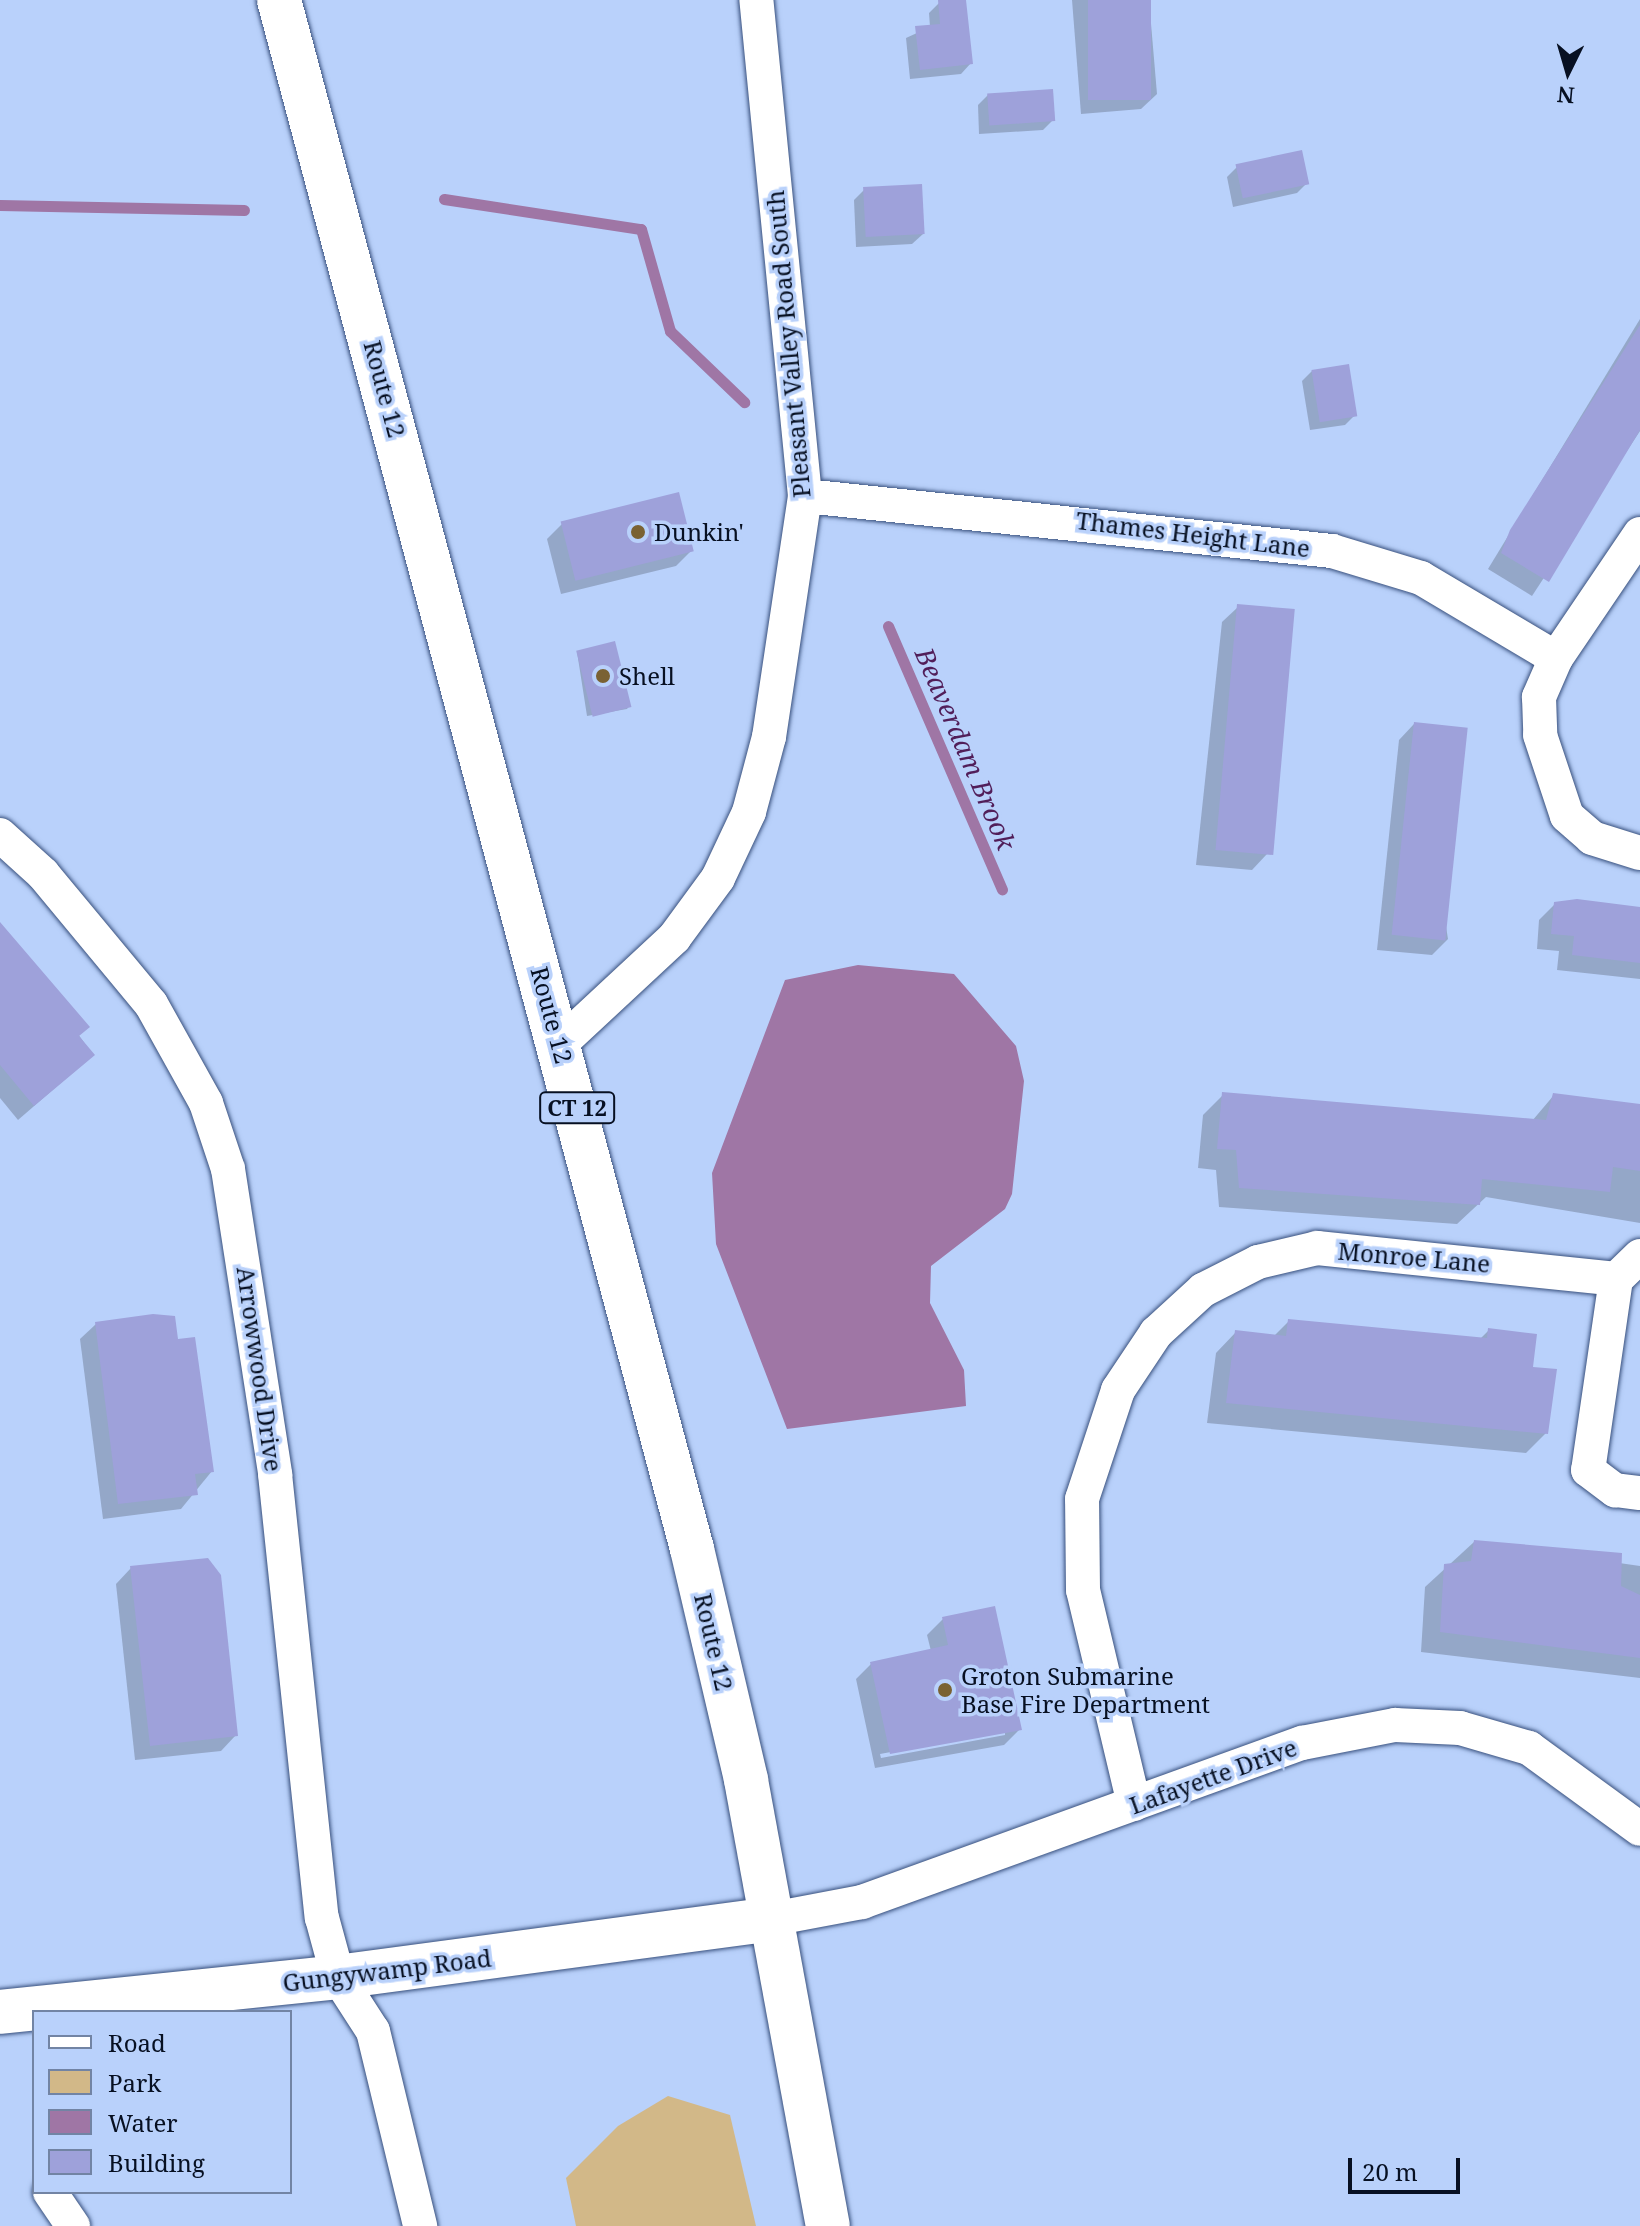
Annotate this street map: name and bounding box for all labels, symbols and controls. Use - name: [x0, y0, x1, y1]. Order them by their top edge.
- north arrow: [1528, 32, 1608, 112]
- text: N: [1556, 80, 1576, 112]
- street label: Pleasant Valley Road South: [760, 189, 816, 499]
- street label: Route 12: [358, 337, 412, 441]
- street label: Thames Height Lane: [1075, 505, 1311, 563]
- place label: Dunkin': [654, 518, 744, 546]
- marker: Dunkin': [629, 523, 647, 541]
- water label: Beaverdam Brook: [908, 643, 1022, 855]
- place label: Shell: [619, 662, 675, 690]
- marker: Shell: [594, 667, 612, 685]
- street label: Route 12: [525, 963, 579, 1067]
- road number: CT 12: [539, 1090, 615, 1126]
- street label: Monroe Lane: [1337, 1236, 1491, 1278]
- street label: Arrowwood Drive: [231, 1265, 289, 1473]
- street label: Route 12: [689, 1590, 739, 1694]
- place label: Groton Submarine Base Fire Department: [961, 1662, 1210, 1718]
- marker: Groton Submarine Base Fire Department: [936, 1681, 954, 1699]
- street label: Lafayette Drive: [1125, 1732, 1301, 1820]
- street label: Gungywamp Road: [281, 1943, 493, 1997]
- legend: [32, 2010, 292, 2194]
- text: Road: [108, 2026, 166, 2059]
- text: Park: [108, 2066, 161, 2099]
- text: Water: [108, 2106, 178, 2139]
- scale bar: [1352, 2142, 1464, 2192]
- text: Building: [108, 2146, 205, 2179]
- text: 20 m: [1362, 2155, 1418, 2188]

